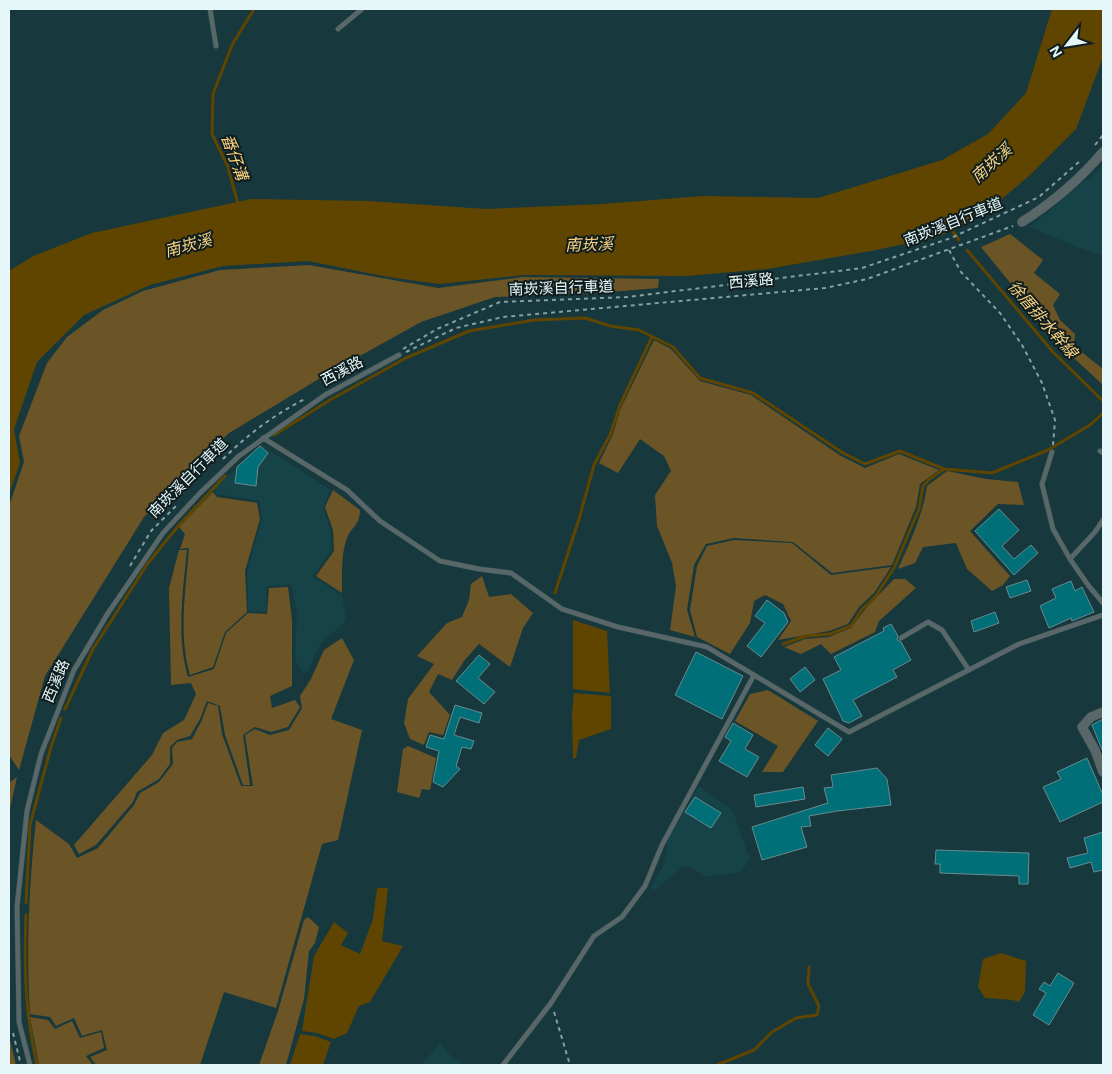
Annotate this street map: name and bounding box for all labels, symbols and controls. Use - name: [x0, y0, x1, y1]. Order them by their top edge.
- north arrow: [1042, 20, 1092, 70]
- text: N: [1046, 43, 1066, 61]
- water label: 番仔溝: [216, 131, 253, 185]
- water label: 南崁溪: [966, 138, 1018, 187]
- street label: 南崁溪自行車道: [901, 193, 1005, 251]
- water label: 南崁溪: [162, 229, 216, 262]
- water label: 南崁溪: [565, 233, 615, 256]
- street label: 西溪路: [728, 269, 774, 293]
- street label: 南崁溪自行車道: [508, 276, 614, 300]
- water label: 徐厝排水幹線: [1003, 276, 1083, 364]
- street label: 西溪路: [317, 352, 367, 390]
- street label: 南崁溪自行車道: [144, 434, 232, 522]
- street label: 西溪路: [38, 656, 74, 706]

